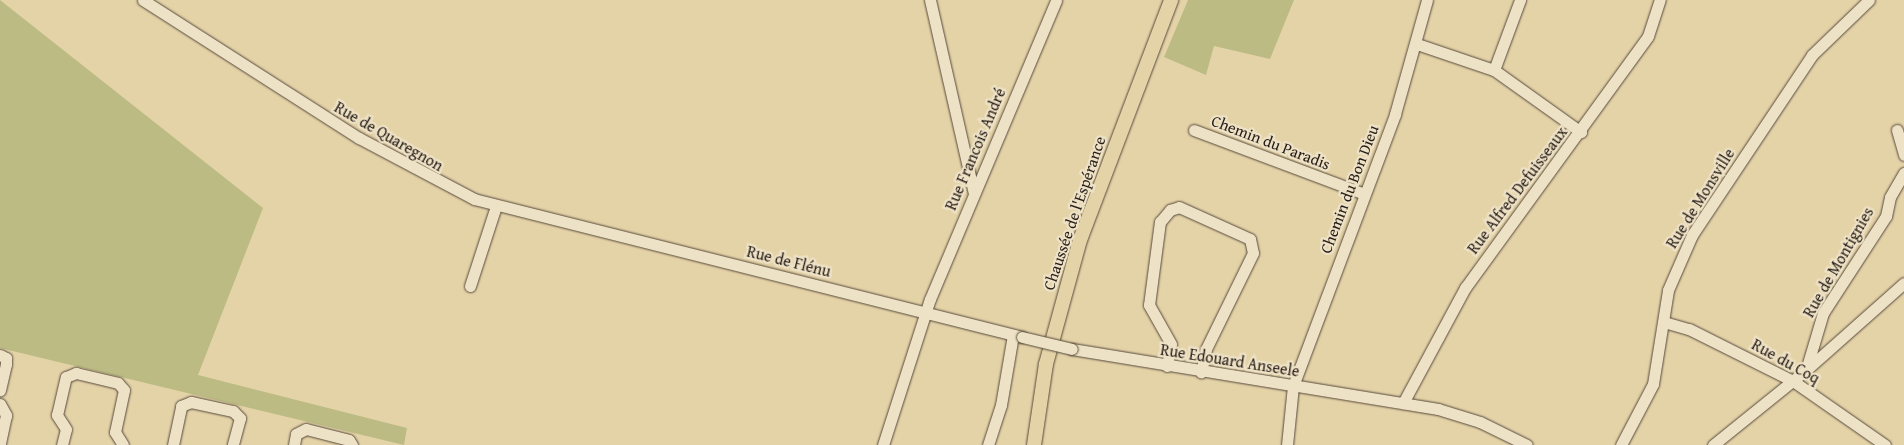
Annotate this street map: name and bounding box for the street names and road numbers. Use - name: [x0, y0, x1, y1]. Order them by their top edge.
- street label: Rue Francois André: [941, 85, 1009, 213]
- street label: Rue de Quaregnon: [331, 97, 447, 175]
- street label: Chemin du Paradis: [1209, 111, 1333, 173]
- street label: Chemin du Bon Dieu: [1316, 122, 1382, 256]
- street label: Rue Alfred Defuisseaux: [1463, 123, 1571, 257]
- street label: Chaussée de l'Espérance: [1039, 134, 1109, 292]
- street label: Rue de Monsville: [1662, 145, 1738, 251]
- street label: Rue de Montignies: [1799, 203, 1877, 321]
- street label: Rue de Flénu: [745, 241, 833, 281]
- street label: Rue du Coq: [1749, 334, 1823, 388]
- street label: Rue Edouard Anseele: [1159, 340, 1301, 380]

